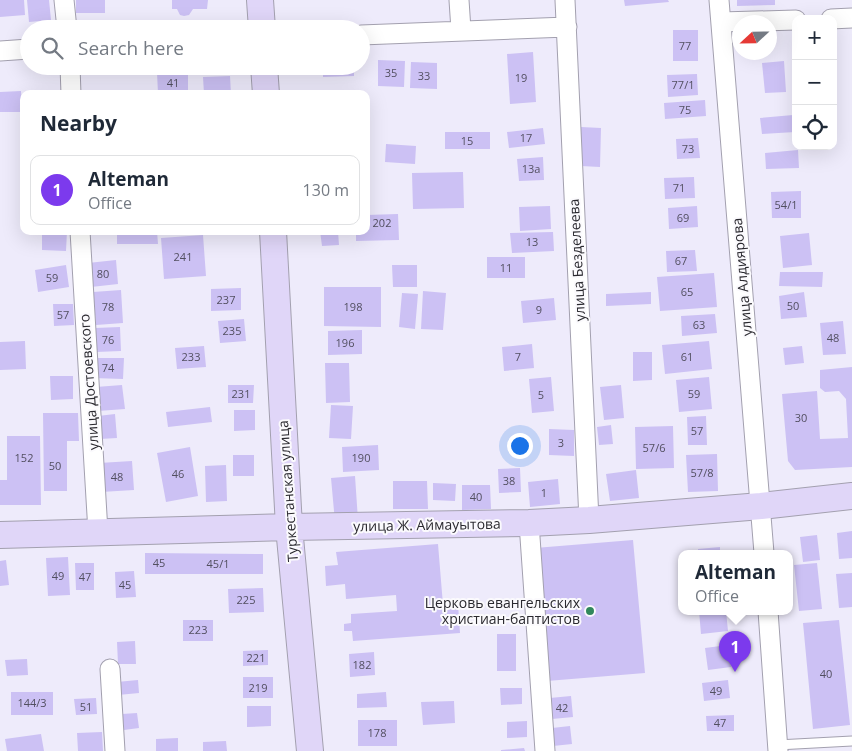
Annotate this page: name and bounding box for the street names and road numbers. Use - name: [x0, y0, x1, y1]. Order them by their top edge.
- street label: улица Безделеева: [564, 198, 589, 322]
- street label: улица Алдиярова: [727, 217, 756, 337]
- street label: улица Достоевского: [74, 313, 103, 451]
- street label: Туркестанская улица: [273, 420, 302, 562]
- street label: улица Ж. Аймауытова: [353, 514, 501, 535]

